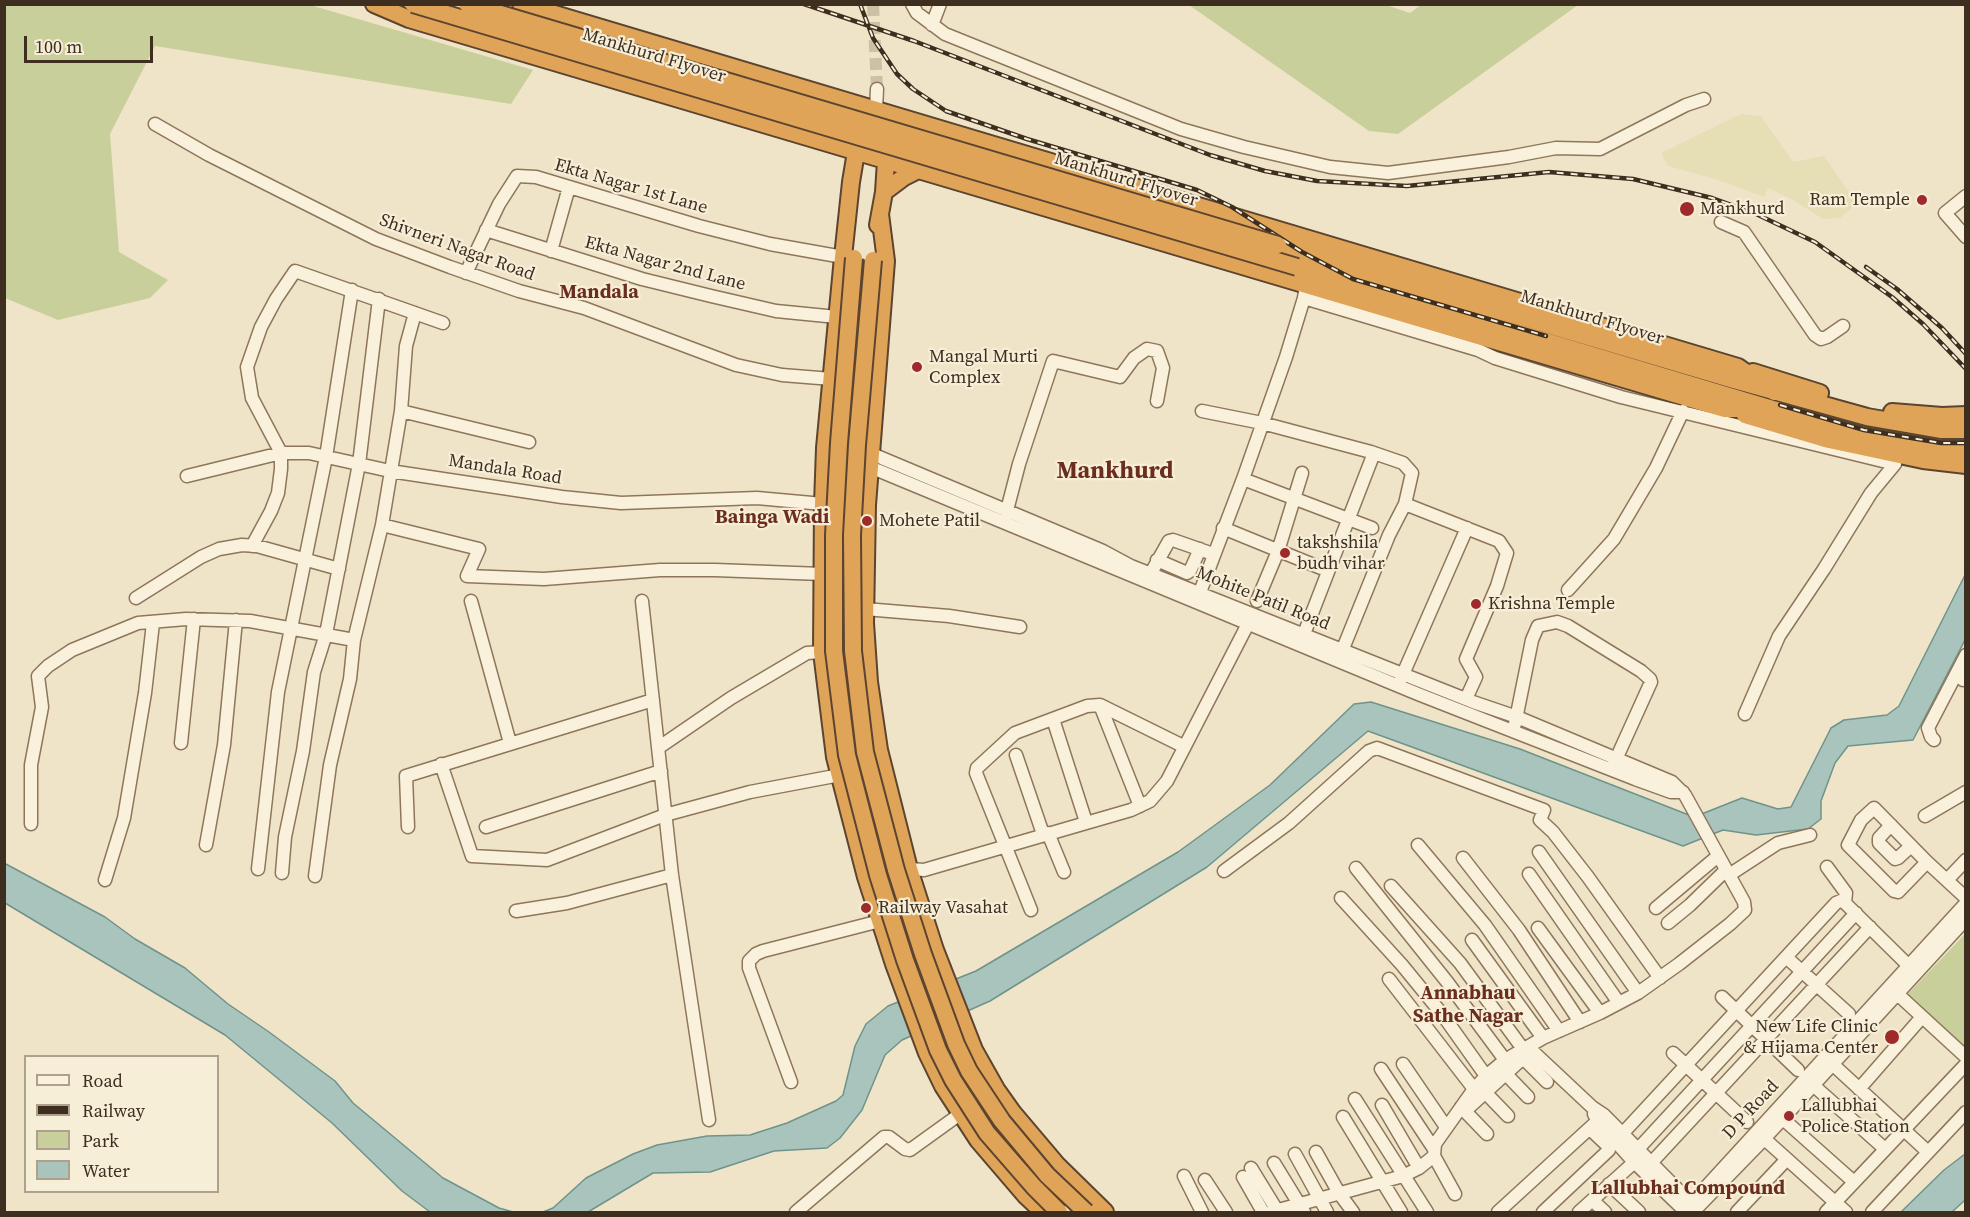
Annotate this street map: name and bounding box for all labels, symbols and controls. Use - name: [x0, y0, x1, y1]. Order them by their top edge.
- scale bar: [27, 24, 156, 62]
- street label: Mankhurd Flyover: [580, 24, 728, 88]
- text: 100 m: [35, 34, 82, 59]
- street label: Mankhurd Flyover: [1052, 148, 1200, 212]
- street label: Ekta Nagar 1st Lane: [552, 155, 710, 219]
- place label: Ram Temple: [1809, 189, 1910, 211]
- marker: Ram Temple: [1915, 193, 1929, 207]
- place label: Mankhurd: [1700, 198, 1785, 220]
- marker: Mankhurd: [1678, 200, 1696, 218]
- street label: Shivneri Nagar Road: [376, 210, 538, 286]
- street label: Ekta Nagar 2nd Lane: [582, 232, 748, 296]
- district label: Mandala: [559, 281, 639, 305]
- street label: Mankhurd Flyover: [1518, 286, 1666, 350]
- place label: Mangal Murti Complex: [929, 346, 1038, 388]
- marker: Mangal Murti Complex: [910, 360, 924, 374]
- street label: Mandala Road: [447, 450, 563, 490]
- district label: Mankhurd: [1056, 458, 1174, 486]
- district label: Bainga Wadi: [715, 506, 829, 530]
- place label: Mohete Patil: [879, 510, 980, 532]
- marker: Mohete Patil: [860, 514, 874, 528]
- place label: takshshila budh vihar: [1297, 532, 1385, 574]
- marker: takshshila budh vihar: [1278, 546, 1292, 560]
- street label: Mohite Patil Road: [1193, 562, 1333, 636]
- place label: Krishna Temple: [1488, 593, 1615, 615]
- marker: Krishna Temple: [1469, 597, 1483, 611]
- place label: Railway Vasahat: [878, 897, 1008, 919]
- marker: Railway Vasahat: [859, 901, 873, 915]
- district label: Annabhau Sathe Nagar: [1413, 982, 1523, 1029]
- place label: New Life Clinic & Hijama Center: [1744, 1016, 1878, 1058]
- marker: New Life Clinic & Hijama Center: [1883, 1028, 1901, 1046]
- legend: [24, 1055, 219, 1193]
- text: Road: [82, 1068, 123, 1093]
- street label: D P Road: [1718, 1076, 1784, 1144]
- place label: Lallubhai Police Station: [1801, 1095, 1910, 1138]
- text: Railway: [82, 1098, 145, 1123]
- marker: Lallubhai Police Station: [1782, 1109, 1796, 1123]
- text: Park: [82, 1128, 119, 1153]
- text: Water: [82, 1158, 130, 1183]
- district label: Lallubhai Compound: [1591, 1177, 1785, 1201]

